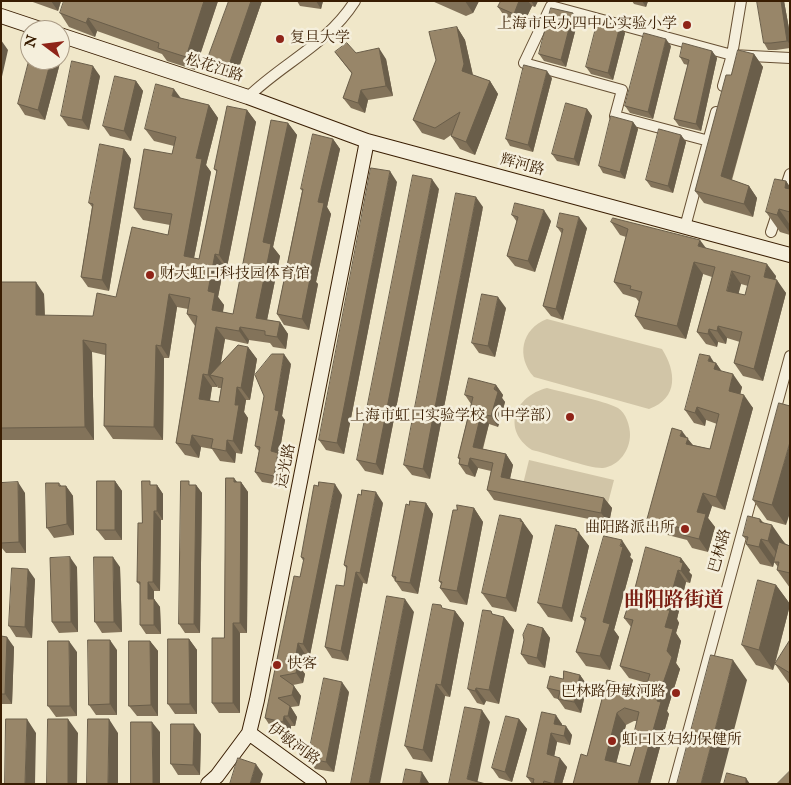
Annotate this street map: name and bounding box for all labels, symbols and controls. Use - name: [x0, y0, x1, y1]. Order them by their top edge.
- place label: 上海市民办四中心实验小学: [497, 16, 677, 34]
- marker: 上海市民办四中心实验小学: [681, 19, 693, 31]
- north arrow: [20, 20, 70, 70]
- place label: 复旦大学: [290, 30, 350, 48]
- text: N: [21, 33, 42, 50]
- marker: 复旦大学: [274, 33, 286, 45]
- street label: 松花江路: [183, 51, 245, 87]
- street label: 辉河路: [498, 151, 546, 181]
- place label: 财大虹口科技园体育馆: [160, 266, 310, 284]
- marker: 财大虹口科技园体育馆: [144, 269, 156, 281]
- place label: 上海市虹口实验学校（中学部）: [350, 408, 560, 426]
- marker: 上海市虹口实验学校（中学部）: [564, 411, 576, 423]
- street label: 运光路: [274, 442, 300, 490]
- place label: 曲阳路派出所: [585, 520, 675, 538]
- marker: 曲阳路派出所: [679, 523, 691, 535]
- street label: 巴林路: [706, 527, 736, 575]
- district label: 曲阳路街道: [624, 590, 724, 614]
- place label: 快客: [287, 656, 317, 674]
- marker: 快客: [271, 659, 283, 671]
- place label: 巴林路伊敏河路: [561, 684, 666, 702]
- marker: 巴林路伊敏河路: [670, 687, 682, 699]
- street label: 伊敏河路: [263, 720, 323, 770]
- place label: 虹口区妇幼保健所: [622, 732, 742, 750]
- marker: 虹口区妇幼保健所: [606, 735, 618, 747]

